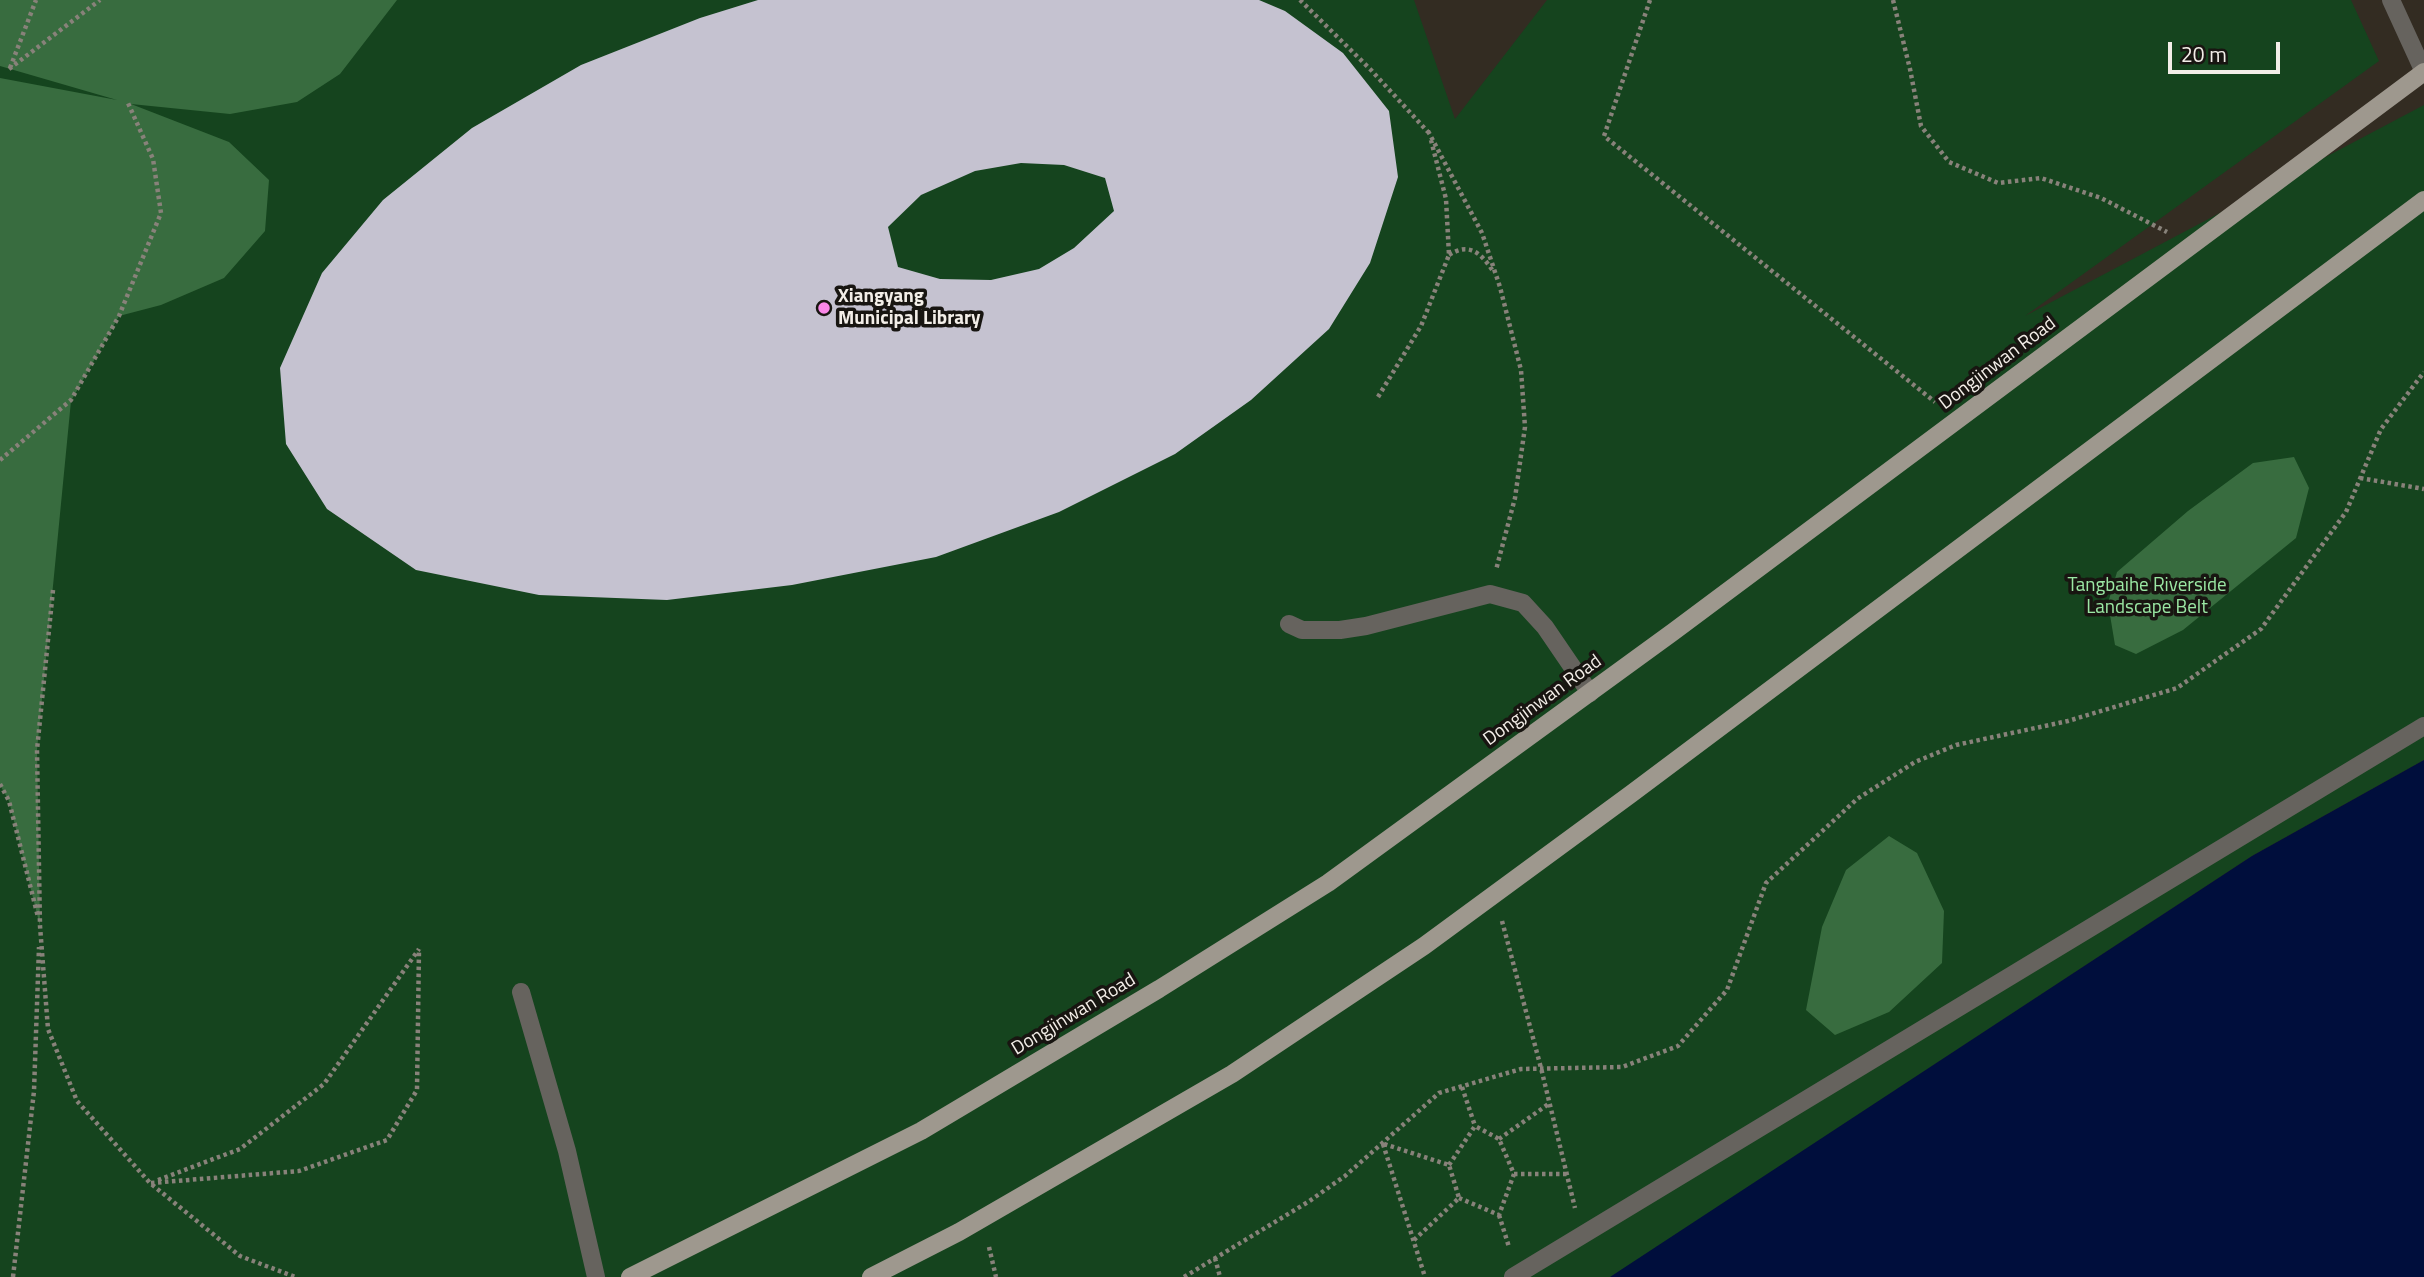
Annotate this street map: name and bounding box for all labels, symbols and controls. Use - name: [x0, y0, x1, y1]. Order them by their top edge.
- scale bar: [2172, 28, 2284, 72]
- text: 20 m: [2181, 38, 2227, 70]
- place label: Xiangyang Municipal Library: [838, 286, 980, 330]
- marker: Xiangyang Municipal Library: [816, 300, 832, 316]
- street label: Dongjinwan Road: [1935, 313, 2061, 415]
- park label: Tangbaihe Riverside Landscape Belt: [2067, 575, 2227, 619]
- street label: Dongjinwan Road: [1479, 650, 1607, 752]
- street label: Dongjinwan Road: [1008, 969, 1140, 1061]

